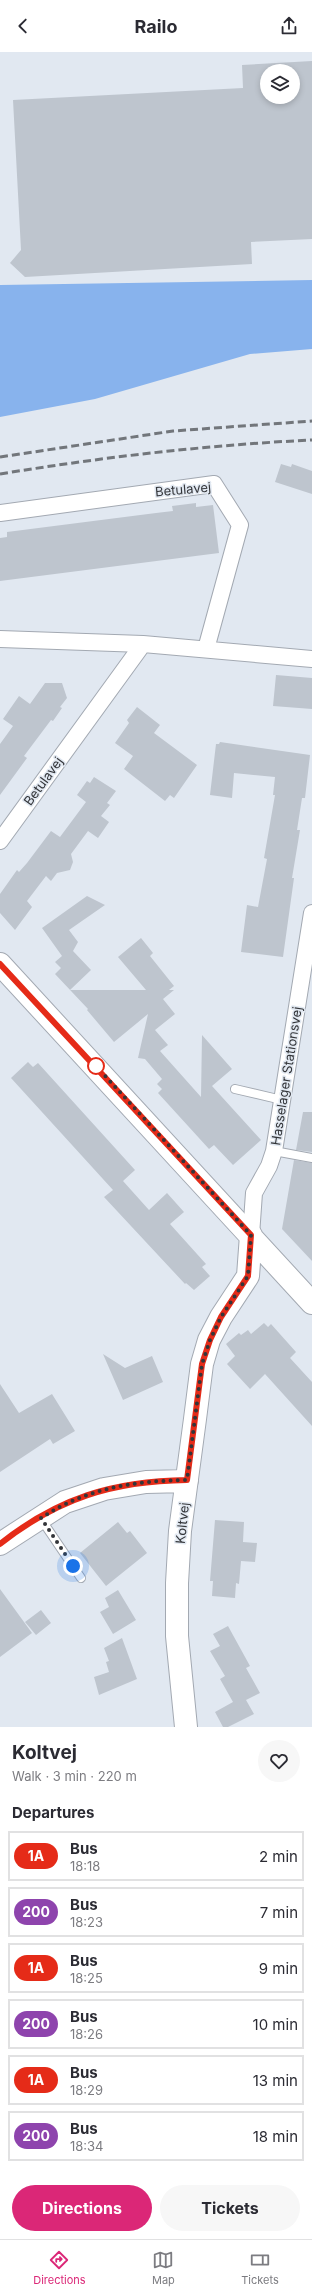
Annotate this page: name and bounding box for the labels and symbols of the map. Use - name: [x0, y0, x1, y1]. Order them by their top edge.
- street label: Betulavej: [154, 479, 212, 499]
- street label: Betulavej: [20, 754, 66, 808]
- street label: Hasselager Stationsvej: [267, 1005, 305, 1147]
- unlabelled marker: [87, 1057, 105, 1075]
- street label: Koltvej: [172, 1501, 192, 1545]
- your location: [63, 1556, 83, 1576]

